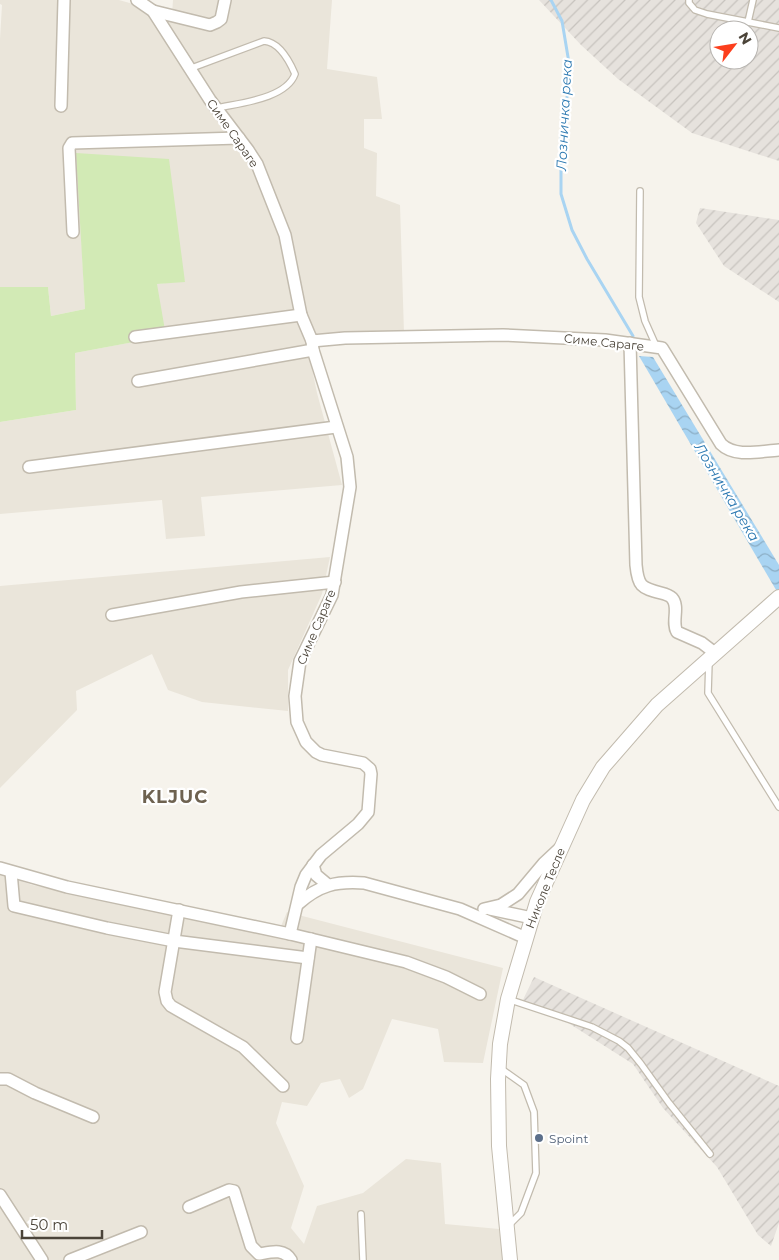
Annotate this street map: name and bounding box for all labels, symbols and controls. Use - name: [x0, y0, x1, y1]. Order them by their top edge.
- north arrow: [709, 20, 759, 70]
- text: N: [735, 29, 756, 48]
- water label: Лозничка река: [552, 59, 576, 172]
- street label: Симе Сараге: [204, 96, 262, 170]
- street label: Симе Сараге: [563, 330, 645, 354]
- water label: Лозничка река: [690, 439, 764, 545]
- street label: Симе Сараге: [293, 587, 339, 667]
- district label: KLJUC: [142, 786, 208, 808]
- street label: Николе Тесле: [522, 845, 568, 931]
- place label: Spoint: [549, 1131, 588, 1146]
- marker: Spoint: [533, 1132, 545, 1144]
- scale bar: [22, 1208, 102, 1240]
- text: 50 m: [30, 1215, 68, 1234]

